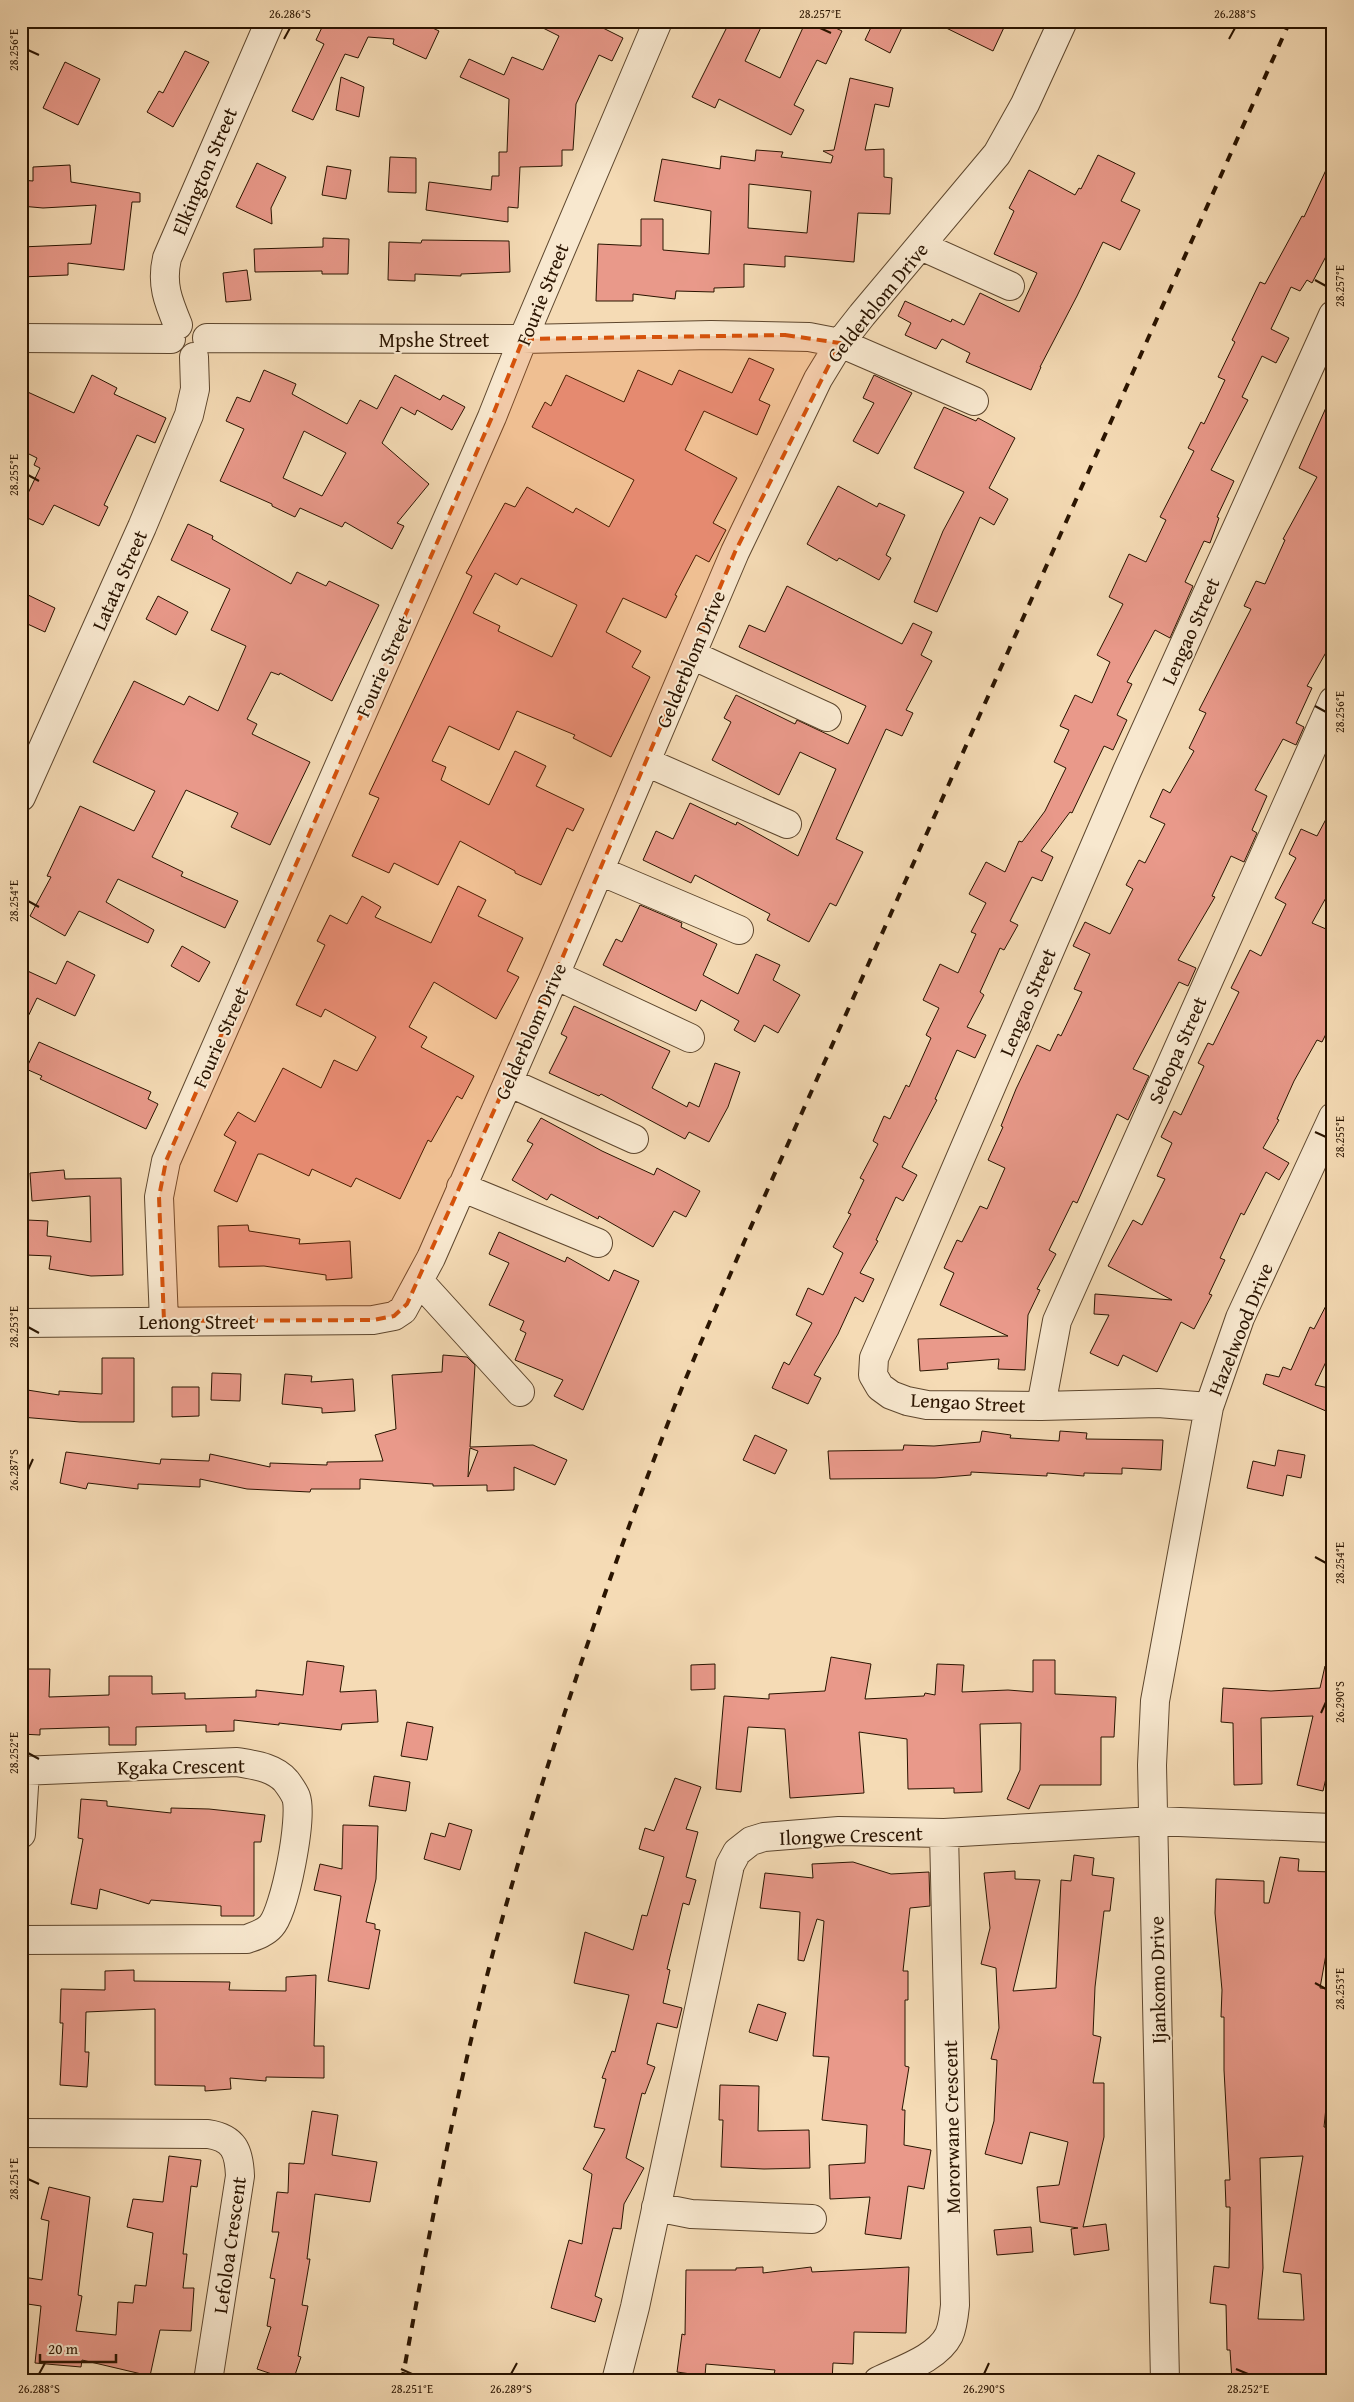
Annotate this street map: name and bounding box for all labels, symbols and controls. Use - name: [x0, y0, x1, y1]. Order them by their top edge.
- text: 26.286°S: [269, 5, 311, 22]
- text: 28.257°E: [799, 5, 841, 22]
- text: 26.288°S: [1214, 5, 1256, 22]
- text: 28.256°E: [5, 29, 22, 71]
- street label: Elkington Street: [164, 103, 244, 239]
- street label: Gelderblom Drive: [820, 236, 934, 368]
- street label: Fourie Street: [508, 238, 576, 350]
- text: 28.257°E: [1331, 265, 1348, 307]
- street label: Mpshe Street: [379, 325, 489, 354]
- text: 28.255°E: [5, 454, 22, 496]
- street label: Latata Street: [84, 525, 154, 635]
- street label: Lengao Street: [1153, 573, 1227, 689]
- street label: Gelderblom Drive: [648, 586, 732, 732]
- street label: Fourie Street: [348, 611, 418, 721]
- text: 28.256°E: [1331, 691, 1348, 733]
- text: 28.254°E: [5, 880, 22, 922]
- street label: Lengao Street: [991, 943, 1063, 1061]
- street label: Gelderblom Drive: [487, 958, 573, 1104]
- street label: Fourie Street: [185, 982, 255, 1092]
- street label: Sebopa Street: [1140, 992, 1214, 1108]
- text: 28.255°E: [1331, 1116, 1348, 1158]
- street label: Hazelwood Drive: [1200, 1258, 1280, 1400]
- text: 28.253°E: [5, 1306, 22, 1348]
- street label: Lenong Street: [139, 1307, 255, 1336]
- street label: Lengao Street: [910, 1385, 1026, 1419]
- text: 26.287°S: [5, 1449, 22, 1491]
- text: 28.254°E: [1331, 1542, 1348, 1584]
- text: 26.290°S: [1331, 1681, 1348, 1723]
- text: 28.252°E: [5, 1732, 22, 1774]
- street label: Kgaka Crescent: [117, 1750, 245, 1782]
- street label: Ilongwe Crescent: [779, 1818, 923, 1852]
- street label: Ijankomo Drive: [1141, 1916, 1173, 2044]
- text: 28.253°E: [1331, 1968, 1348, 2010]
- street label: Mororwane Crescent: [935, 2040, 967, 2214]
- text: 28.251°E: [5, 2158, 22, 2200]
- street label: Lefoloa Crescent: [205, 2175, 253, 2315]
- scale bar: [40, 2332, 116, 2364]
- text: 20 m: [48, 2338, 79, 2359]
- text: 26.288°S: [18, 2380, 60, 2397]
- text: 28.251°E: [391, 2380, 433, 2397]
- text: 26.289°S: [490, 2380, 532, 2397]
- text: 26.290°S: [963, 2380, 1005, 2397]
- text: 28.252°E: [1227, 2380, 1269, 2397]

